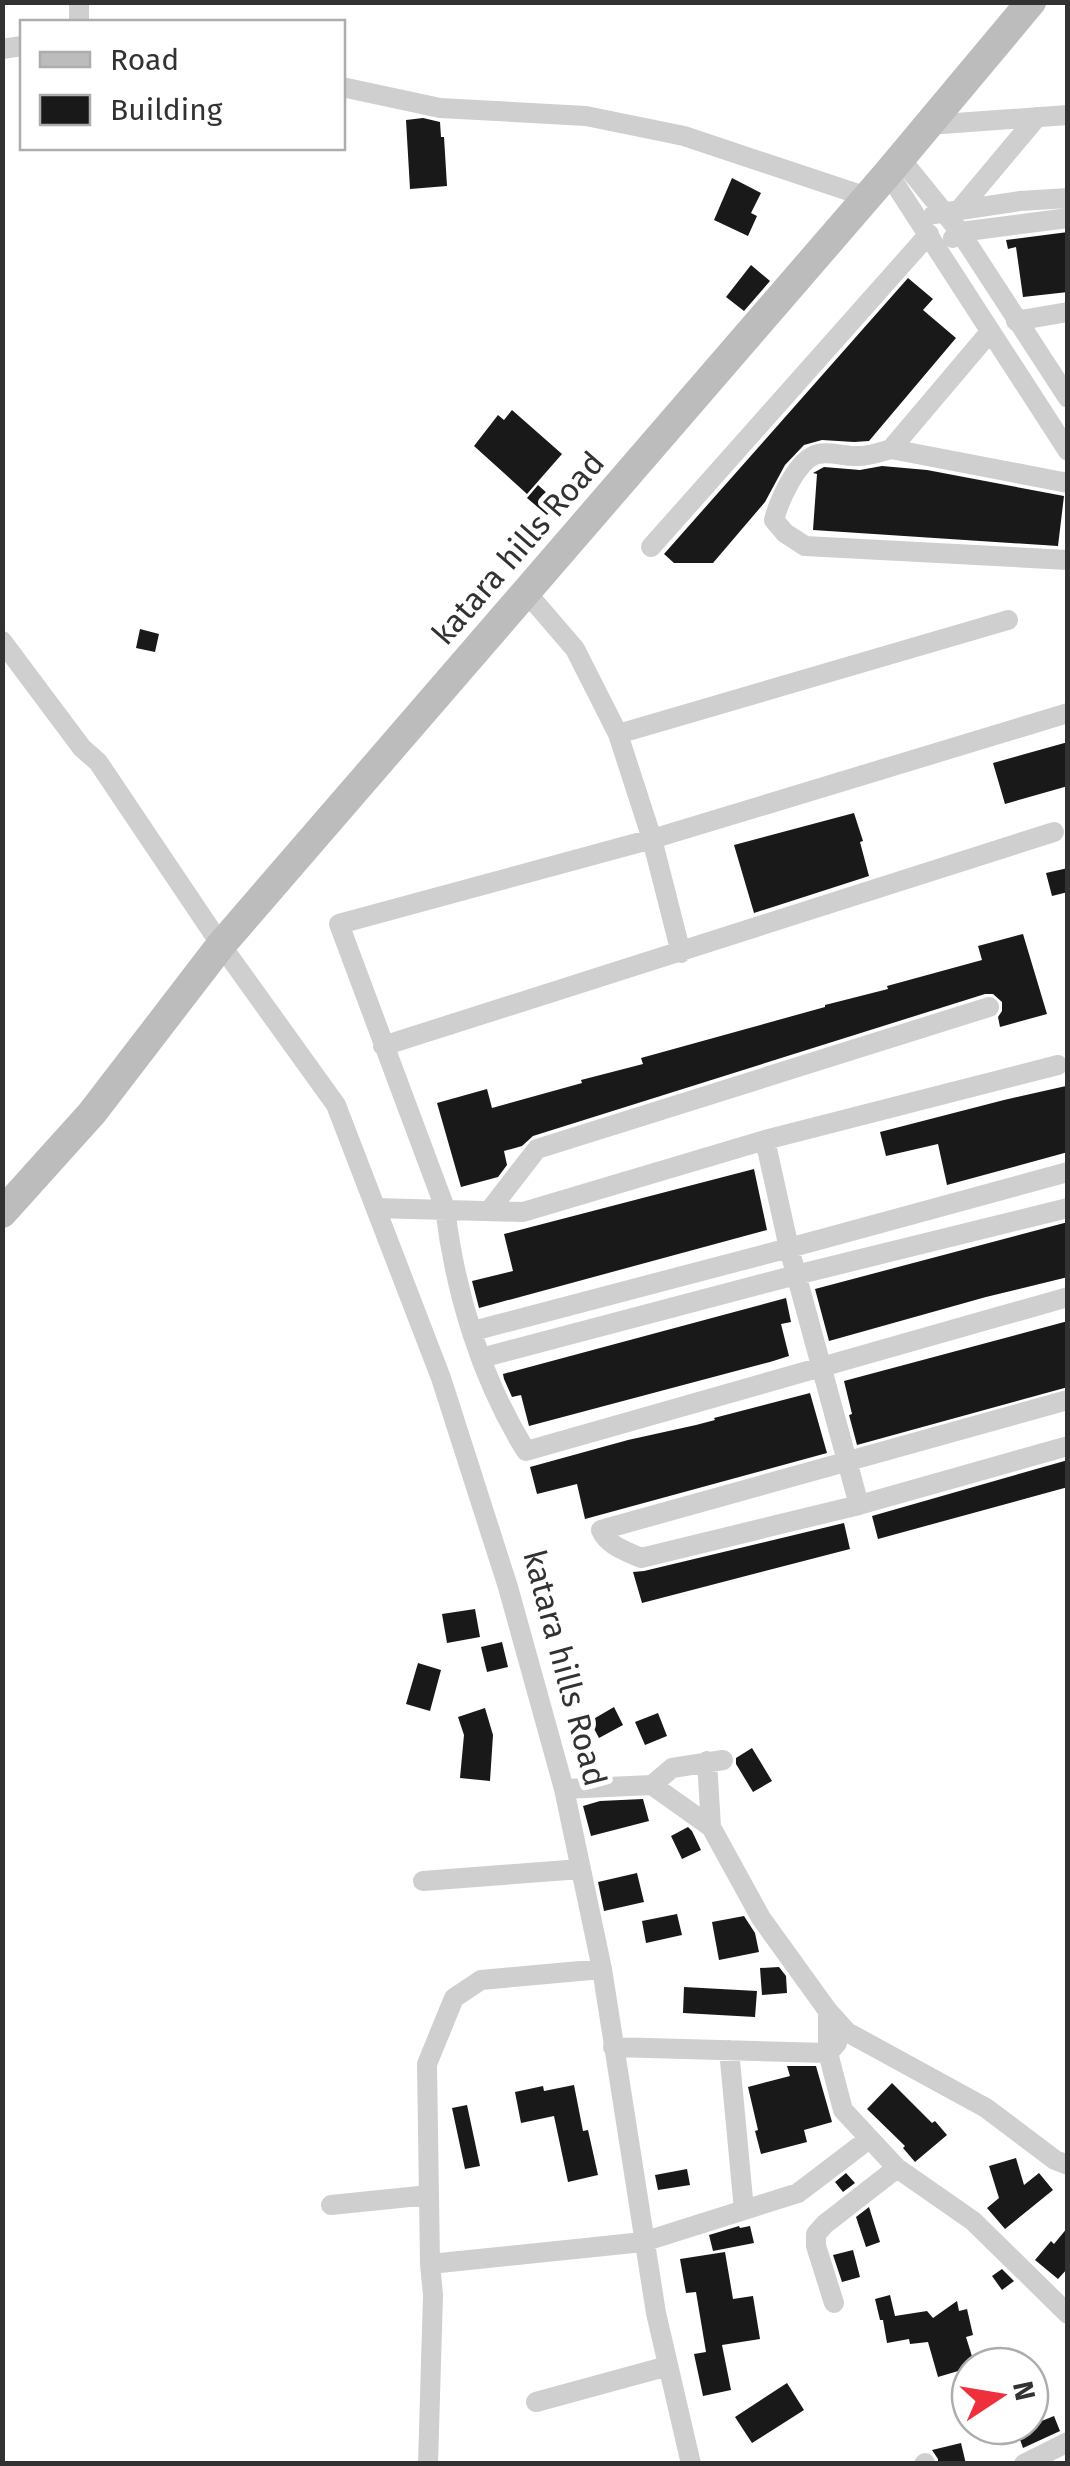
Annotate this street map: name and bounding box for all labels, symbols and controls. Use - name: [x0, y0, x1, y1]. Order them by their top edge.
- legend: [20, 20, 345, 150]
- text: Road: [110, 42, 179, 78]
- text: Building: [110, 92, 223, 128]
- street label: katara hills Road: [424, 444, 612, 652]
- street label: katara hills Road: [515, 1546, 615, 1790]
- north arrow: [950, 2346, 1050, 2446]
- text: N: [1006, 2378, 1042, 2403]

